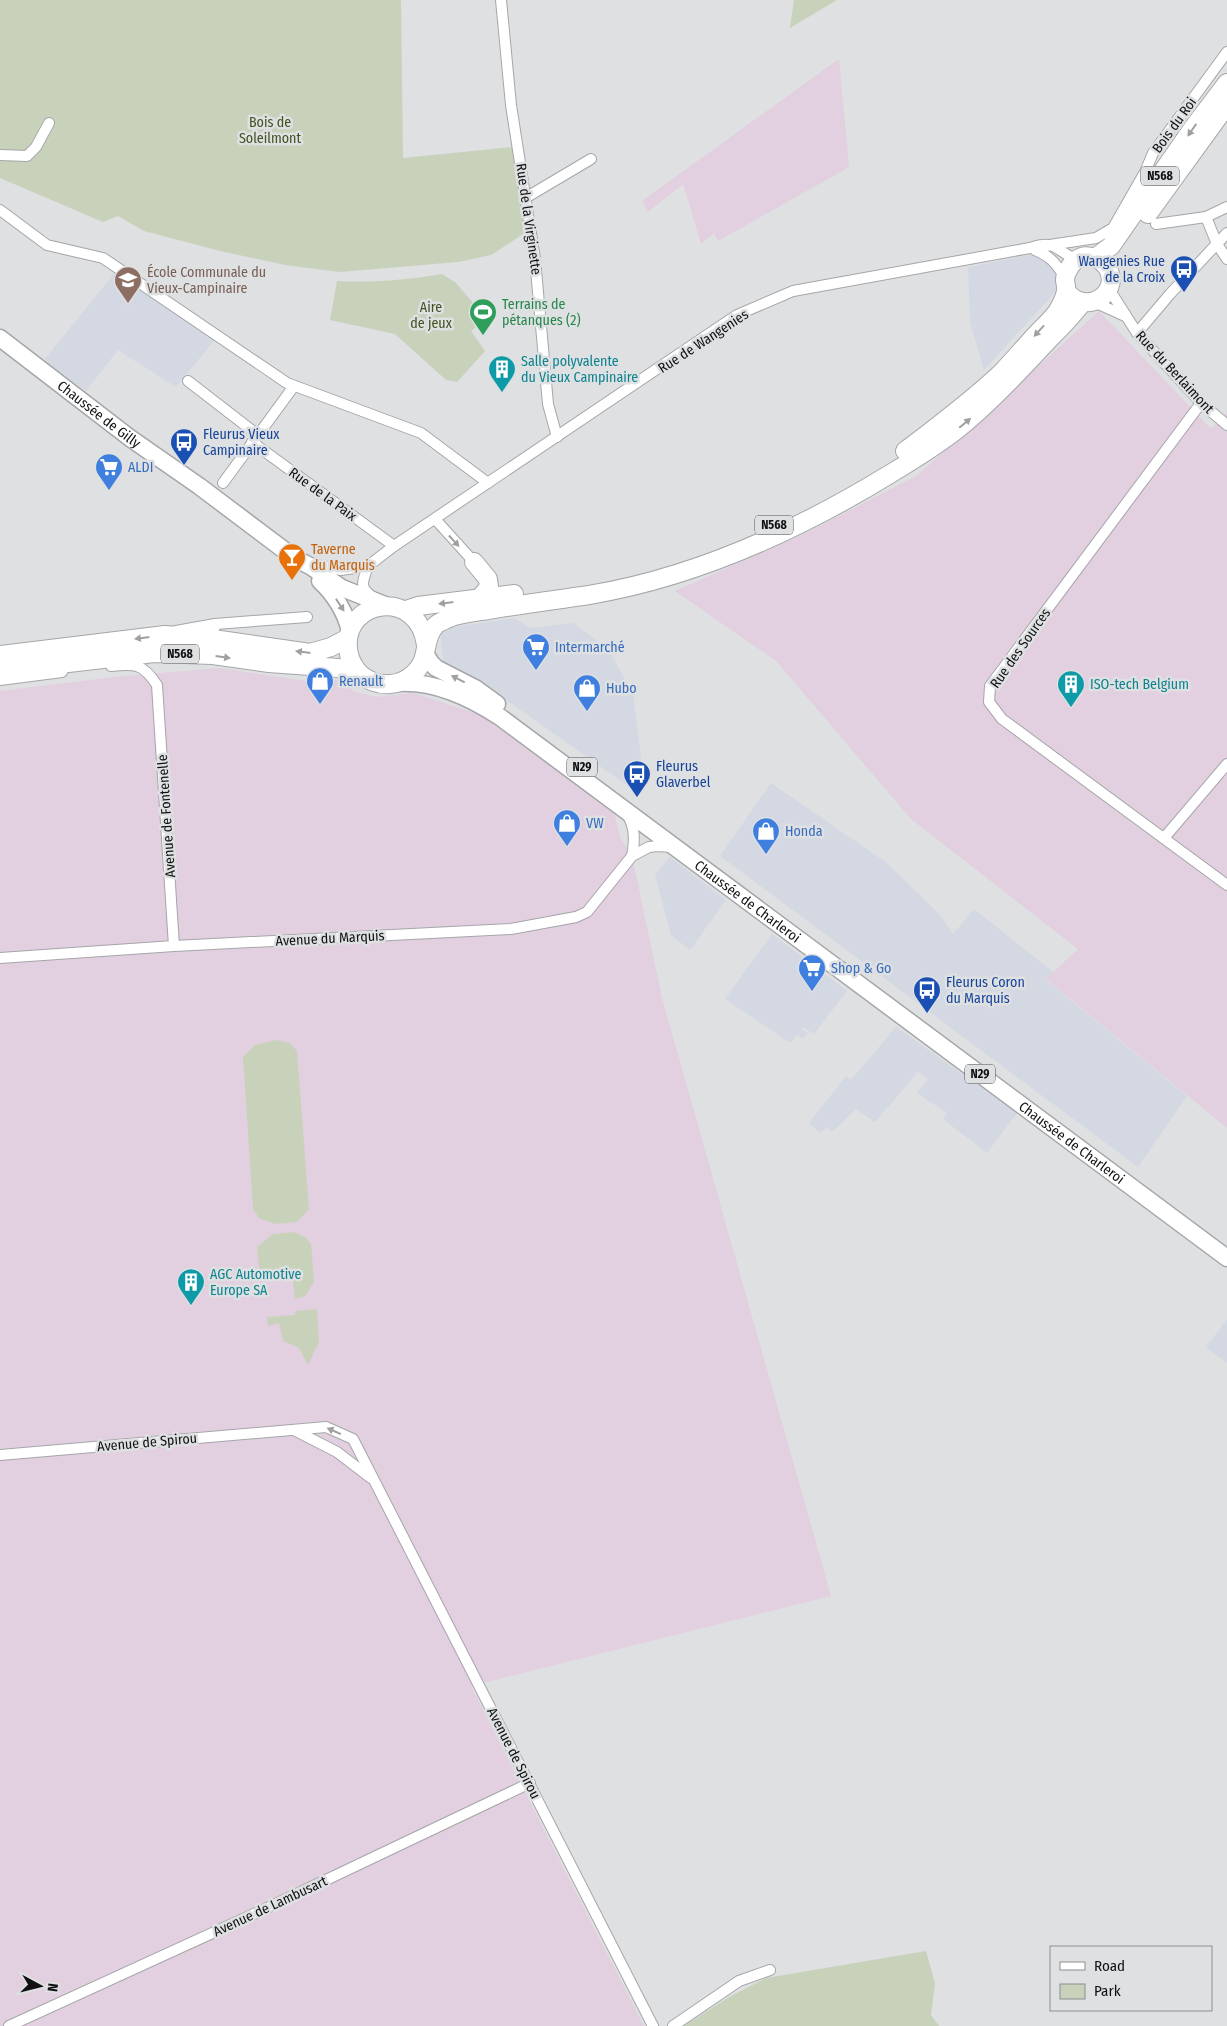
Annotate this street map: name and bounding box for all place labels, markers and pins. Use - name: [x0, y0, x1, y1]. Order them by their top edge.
- place label: Wangenies Rue de la Croix: [1078, 253, 1166, 286]
- bus stop icon: Wangenies Rue de la Croix: [1169, 254, 1199, 293]
- place label: École Communale du Vieux-Campinaire: [147, 263, 266, 297]
- school or university icon: École Communale du Vieux-Campinaire: [113, 265, 143, 304]
- place label: Terrains de pétanques (2): [502, 296, 581, 329]
- sports icon: Terrains de pétanques (2): [468, 297, 498, 336]
- place label: Salle polyvalente du Vieux Campinaire: [521, 353, 638, 386]
- building icon: Salle polyvalente du Vieux Campinaire: [487, 354, 517, 393]
- place label: Fleurus Vieux Campinaire: [203, 426, 280, 459]
- bus stop icon: Fleurus Vieux Campinaire: [169, 427, 199, 466]
- supermarket icon: ALDI: [94, 452, 124, 491]
- place label: ALDI: [128, 459, 153, 476]
- place label: Taverne du Marquis: [311, 541, 375, 574]
- bar icon: Taverne du Marquis: [277, 542, 307, 581]
- supermarket icon: Intermarché: [521, 632, 551, 671]
- place label: Intermarché: [555, 639, 625, 656]
- shop icon: Renault: [305, 666, 335, 705]
- building icon: ISO-tech Belgium: [1056, 669, 1086, 708]
- place label: Renault: [339, 673, 384, 690]
- shop icon: Hubo: [572, 673, 602, 712]
- place label: ISO-tech Belgium: [1090, 676, 1189, 693]
- place label: Hubo: [606, 680, 637, 697]
- place label: Fleurus Glaverbel: [656, 758, 711, 791]
- bus stop icon: Fleurus Glaverbel: [622, 759, 652, 798]
- shop icon: VW: [552, 808, 582, 847]
- place label: VW: [586, 815, 604, 832]
- shop icon: Honda: [751, 816, 781, 855]
- place label: Honda: [785, 823, 823, 840]
- supermarket icon: Shop & Go: [797, 953, 827, 992]
- place label: Shop & Go: [831, 960, 891, 977]
- place label: Fleurus Coron du Marquis: [946, 974, 1025, 1007]
- bus stop icon: Fleurus Coron du Marquis: [912, 975, 942, 1014]
- place label: AGC Automotive Europe SA: [210, 1266, 301, 1299]
- building icon: AGC Automotive Europe SA: [176, 1267, 206, 1306]

